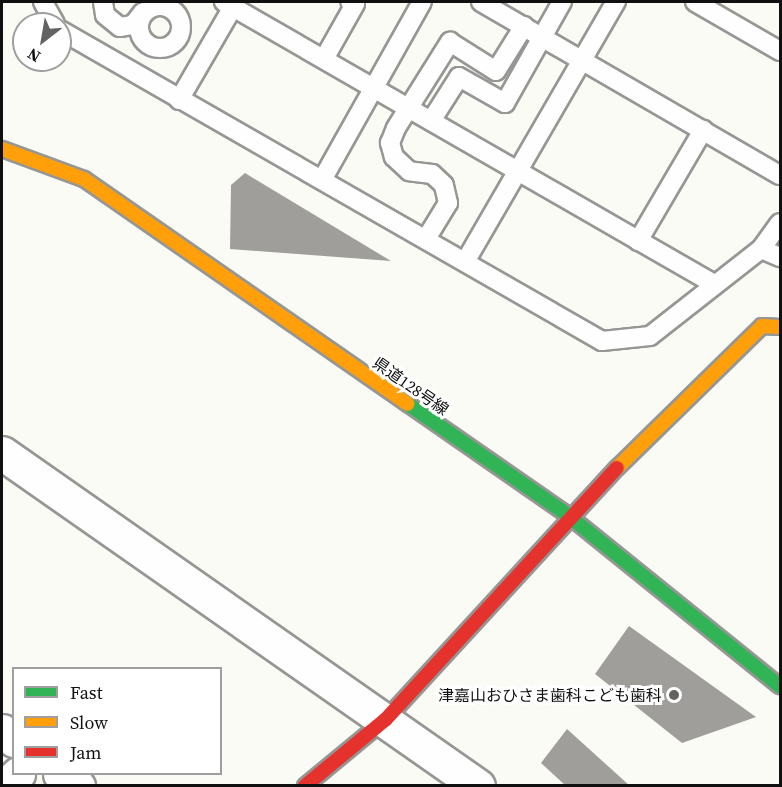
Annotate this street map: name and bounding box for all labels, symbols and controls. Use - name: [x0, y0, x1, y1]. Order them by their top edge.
- north arrow: [12, 12, 72, 72]
- text: N: [23, 43, 44, 68]
- street label: 県道128号線: [369, 353, 453, 419]
- legend: [12, 667, 222, 775]
- text: Fast: [70, 680, 103, 705]
- place label: 津嘉山おひさま歯科こども歯科: [438, 685, 662, 705]
- marker: 津嘉山おひさま歯科こども歯科: [667, 688, 681, 702]
- text: Slow: [70, 710, 108, 735]
- text: Jam: [70, 740, 102, 765]

